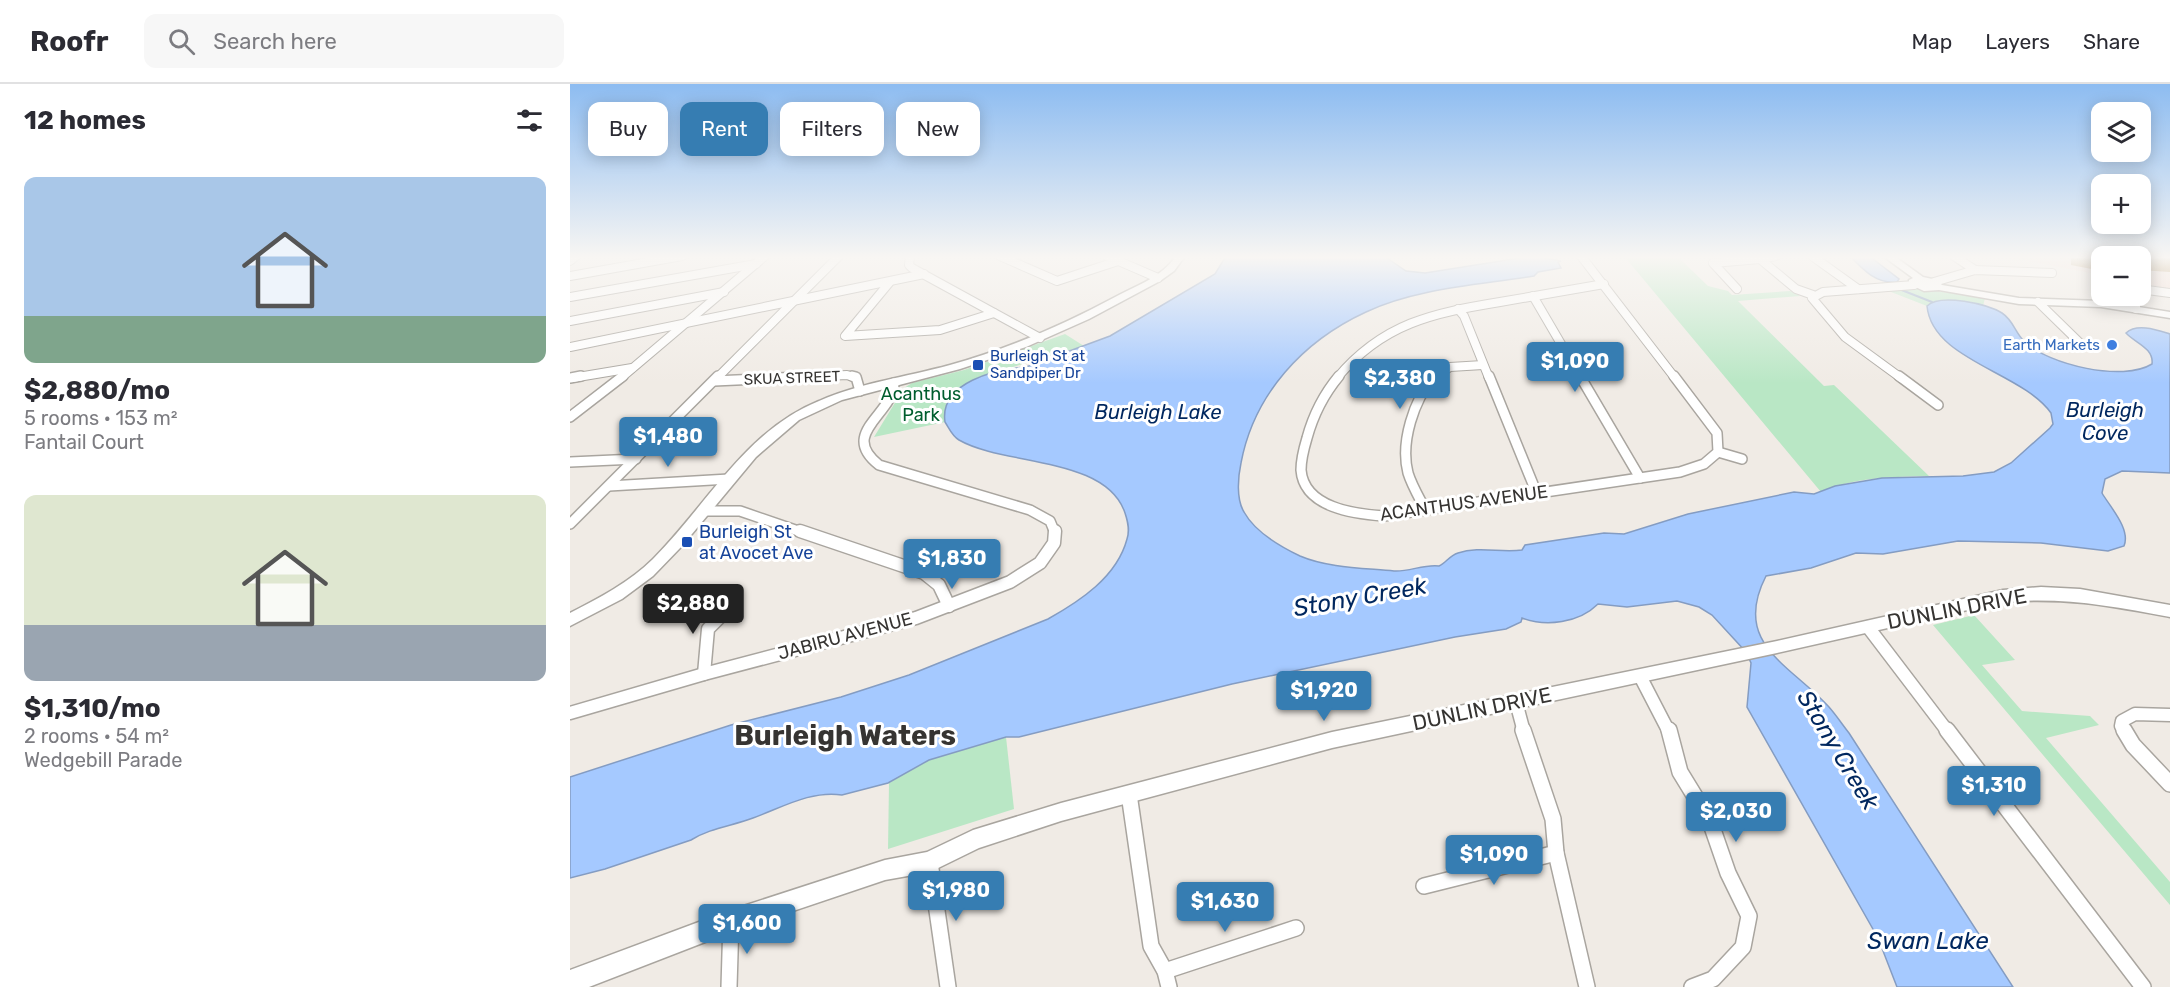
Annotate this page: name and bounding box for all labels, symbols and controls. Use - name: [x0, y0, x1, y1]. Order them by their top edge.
- search box: [144, 14, 564, 68]
- text: Roofr: [30, 25, 108, 58]
- icon: search: [165, 25, 198, 58]
- text: Search here: [213, 28, 337, 55]
- text: Map: [1911, 29, 1952, 54]
- text: Layers: [1985, 29, 2050, 54]
- text: Share: [2083, 29, 2140, 54]
- chip: Buy: [588, 102, 668, 156]
- chip: Rent: [680, 102, 768, 156]
- chip: Filters: [780, 102, 884, 156]
- chip: New: [896, 102, 980, 156]
- map controls: [2091, 102, 2151, 306]
- button: layers: [2091, 102, 2151, 162]
- icon: filters: [513, 104, 546, 137]
- text: 12 homes: [24, 105, 146, 136]
- button: +: [2091, 174, 2151, 234]
- icon: home: [231, 216, 339, 324]
- button: −: [2091, 246, 2151, 306]
- place label: Earth Markets: [2003, 336, 2100, 354]
- marker: Earth Markets: [2105, 338, 2119, 352]
- pin: $1,090: [1526, 342, 1624, 393]
- place label: Burleigh St at Sandpiper Dr: [990, 347, 1085, 382]
- text: $1,090: [1541, 349, 1609, 373]
- marker: Burleigh St at Sandpiper Dr: [971, 358, 985, 372]
- pin: $2,380: [1351, 359, 1449, 410]
- text: $2,380: [1364, 366, 1436, 390]
- street label: SKUA STREET: [743, 367, 841, 389]
- text: $2,880/mo: [24, 375, 170, 406]
- park label: Acanthus Park: [881, 383, 961, 426]
- water label: Burleigh Cove: [2066, 398, 2144, 445]
- water label: Burleigh Lake: [1095, 400, 1221, 424]
- text: 5 rooms · 153 m²: [24, 406, 178, 430]
- pin: $1,480: [619, 417, 717, 468]
- text: $1,480: [633, 424, 703, 448]
- text: Fantail Court: [24, 430, 144, 454]
- street label: ACANTHUS AVENUE: [1379, 480, 1549, 526]
- place label: Burleigh St at Avocet Ave: [699, 521, 813, 564]
- icon: home: [231, 534, 339, 642]
- marker: Burleigh St at Avocet Ave: [680, 535, 694, 549]
- pin: $1,830: [903, 539, 1001, 590]
- text: $1,830: [917, 546, 987, 570]
- water label: Stony Creek: [1291, 571, 1429, 622]
- street label: DUNLIN DRIVE: [1885, 583, 2029, 634]
- pin: $2,880: [644, 584, 742, 635]
- text: $2,880: [657, 591, 729, 615]
- street label: JABIRU AVENUE: [775, 607, 915, 665]
- pin: $1,920: [1275, 671, 1373, 722]
- text: $1,920: [1290, 678, 1358, 702]
- street label: DUNLIN DRIVE: [1410, 682, 1554, 735]
- water label: Stony Creek: [1791, 685, 1885, 815]
- text: $1,310/mo: [24, 693, 161, 724]
- district label: Burleigh Waters: [734, 719, 956, 752]
- text: 2 rooms · 54 m²: [24, 724, 169, 748]
- text: Wedgebill Parade: [24, 748, 182, 772]
- pin: $1,310: [1945, 766, 2043, 817]
- text: $1,310: [1961, 773, 2027, 797]
- pin: $2,030: [1687, 792, 1785, 843]
- text: $2,030: [1700, 799, 1772, 823]
- pin: $1,090: [1445, 835, 1543, 886]
- text: $1,090: [1460, 842, 1528, 866]
- pin: $1,980: [907, 871, 1005, 922]
- text: $1,980: [922, 878, 990, 902]
- pin: $1,630: [1176, 882, 1274, 933]
- text: $1,630: [1191, 889, 1259, 913]
- pin: $1,600: [698, 904, 796, 955]
- text: $1,600: [713, 911, 781, 935]
- water label: Swan Lake: [1867, 927, 1989, 955]

